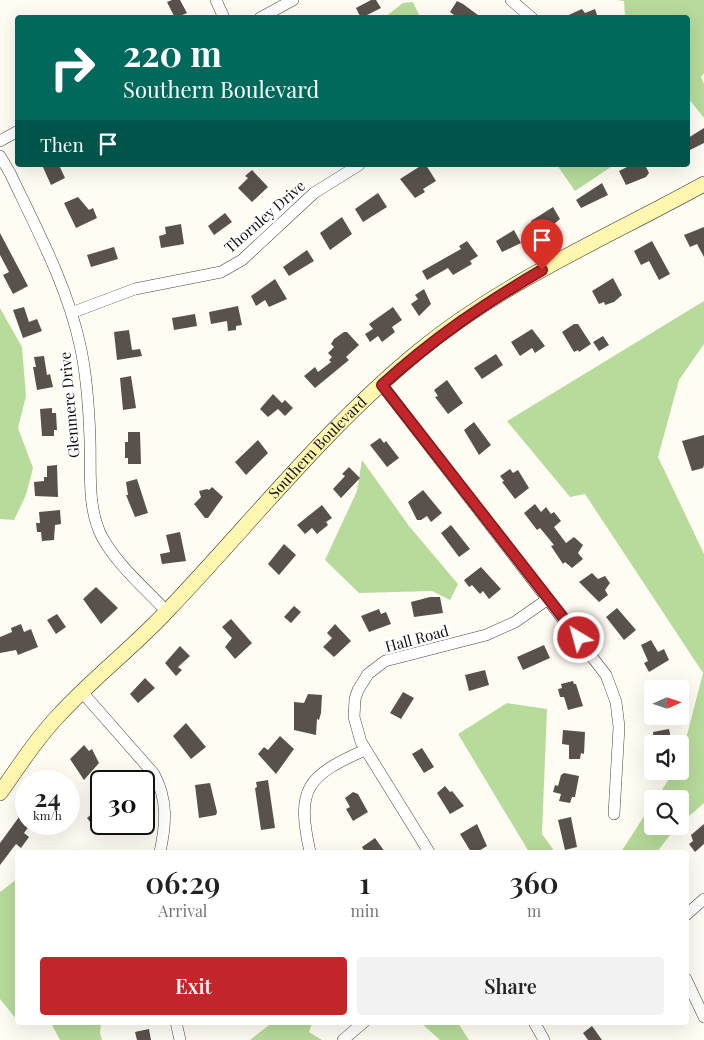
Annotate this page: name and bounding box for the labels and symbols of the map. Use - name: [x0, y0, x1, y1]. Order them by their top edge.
- street label: Thornley Drive: [220, 176, 309, 257]
- pin: [521, 219, 563, 270]
- street label: Glenmere Drive: [54, 351, 84, 459]
- street label: Southern Boulevard: [263, 392, 371, 502]
- position arrow: [552, 611, 604, 663]
- street label: Hall Road: [383, 620, 451, 656]
- north arrow: [644, 680, 689, 725]
- speed limit sign: 30: [90, 770, 155, 835]

